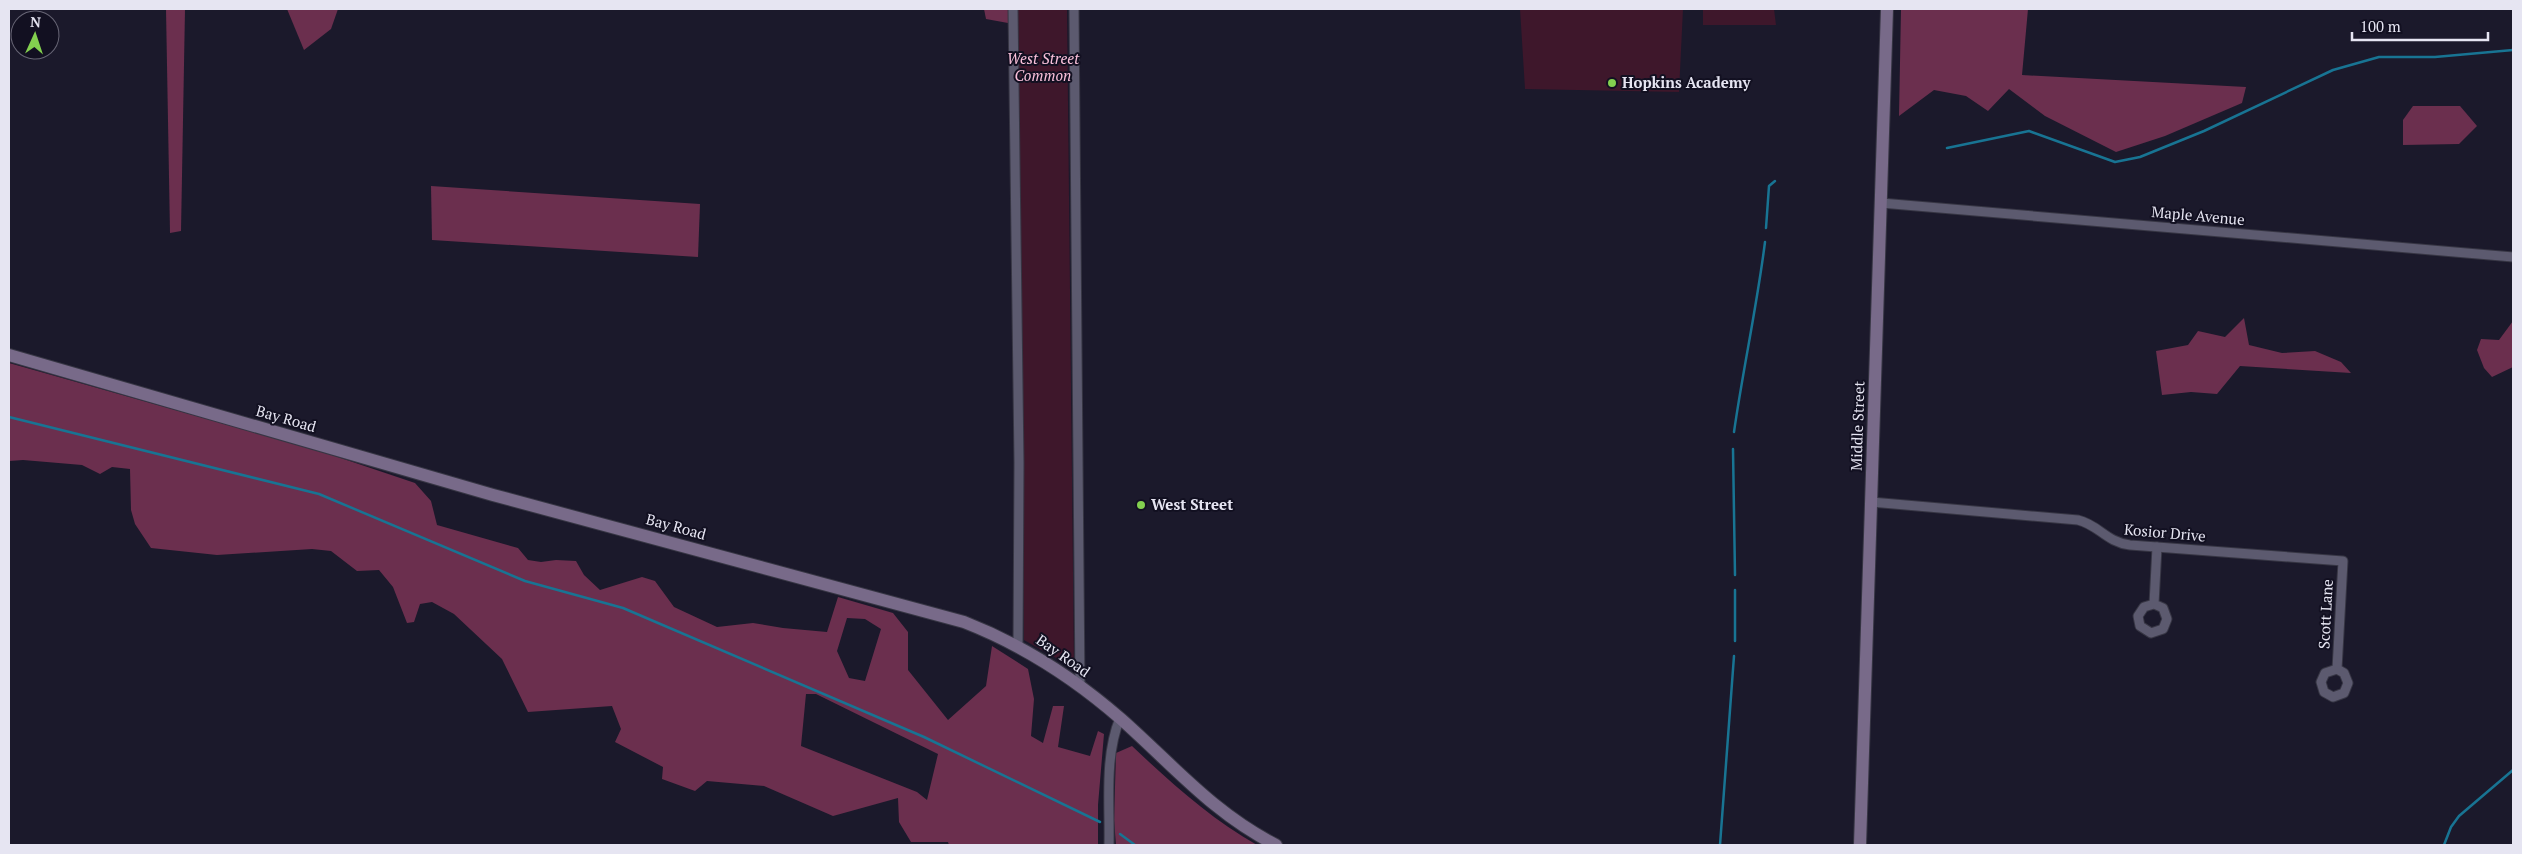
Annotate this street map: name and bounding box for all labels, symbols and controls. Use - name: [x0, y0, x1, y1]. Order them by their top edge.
- north arrow: [10, 10, 60, 60]
- scale bar: [2352, 10, 2488, 42]
- text: N: [30, 12, 42, 31]
- text: 100 m: [2360, 16, 2401, 36]
- park label: West Street Common: [1007, 48, 1080, 85]
- place label: Hopkins Academy: [1622, 72, 1752, 92]
- marker: Hopkins Academy: [1606, 77, 1618, 89]
- street label: Maple Avenue: [2151, 201, 2246, 229]
- street label: Middle Street: [1845, 380, 1869, 471]
- street label: Bay Road: [254, 400, 319, 436]
- place label: West Street: [1151, 494, 1233, 514]
- marker: West Street: [1135, 499, 1147, 511]
- street label: Bay Road: [644, 508, 709, 544]
- street label: Kosior Drive: [2123, 518, 2207, 546]
- street label: Scott Lane: [2313, 579, 2337, 649]
- street label: Bay Road: [1033, 629, 1094, 681]

